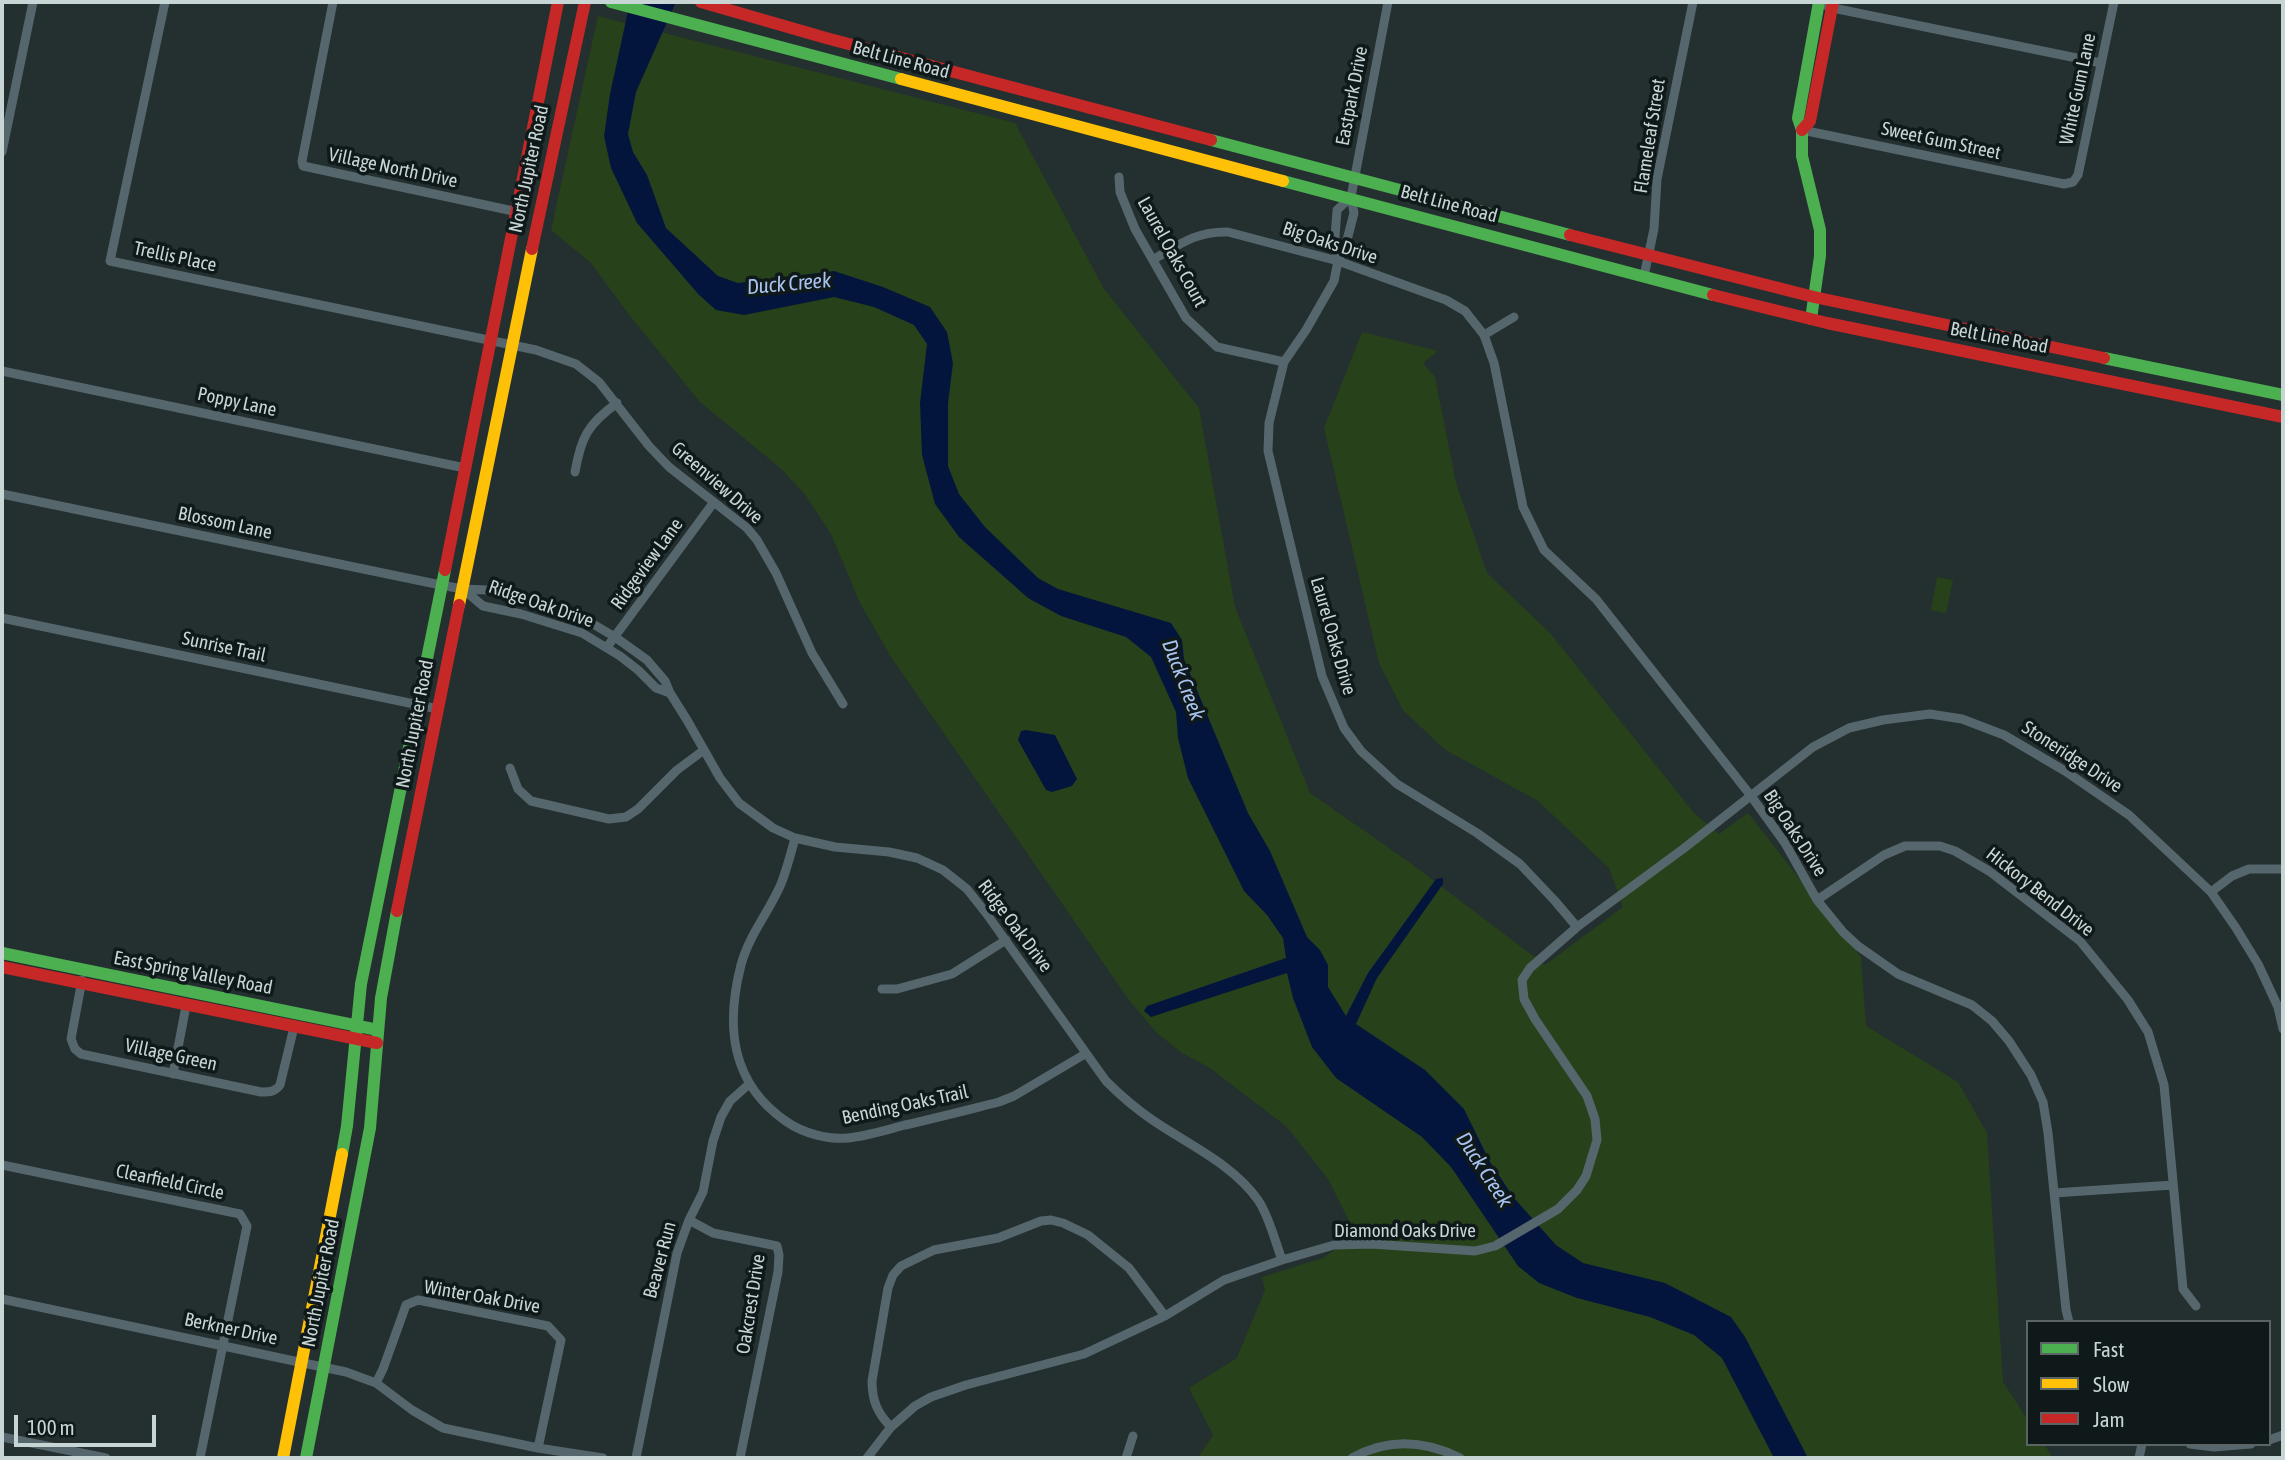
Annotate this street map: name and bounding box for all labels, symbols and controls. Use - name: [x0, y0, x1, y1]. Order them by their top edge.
- street label: White Gum Lane: [2055, 31, 2101, 147]
- street label: Belt Line Road: [850, 36, 952, 84]
- street label: Eastpark Drive: [1331, 45, 1373, 147]
- street label: Flameleaf Street: [1630, 77, 1670, 195]
- street label: North Jupiter Road: [504, 103, 554, 235]
- street label: Sweet Gum Street: [1879, 117, 2003, 165]
- street label: Village North Drive: [326, 143, 460, 193]
- street label: Belt Line Road: [1398, 180, 1500, 228]
- street label: Laurel Oaks Court: [1132, 193, 1212, 311]
- street label: Big Oaks Drive: [1280, 217, 1380, 269]
- street label: Trellis Place: [132, 237, 218, 277]
- water label: Duck Creek: [746, 268, 832, 300]
- street label: Belt Line Road: [1948, 317, 2050, 359]
- street label: Poppy Lane: [195, 382, 279, 422]
- street label: Greenview Drive: [667, 437, 767, 529]
- street label: Blossom Lane: [176, 502, 274, 544]
- street label: Ridgeview Lane: [606, 514, 688, 614]
- street label: Laurel Oaks Drive: [1305, 574, 1361, 698]
- street label: Ridge Oak Drive: [485, 575, 597, 633]
- street label: Sunrise Trail: [180, 627, 268, 667]
- water label: Duck Creek: [1156, 636, 1210, 724]
- street label: North Jupiter Road: [391, 658, 439, 790]
- street label: Stoneridge Drive: [2018, 716, 2126, 798]
- street label: Big Oaks Drive: [1759, 785, 1831, 881]
- street label: Hickory Bend Drive: [1981, 843, 2099, 941]
- street label: Ridge Oak Drive: [973, 875, 1057, 977]
- street label: East Spring Valley Road: [112, 946, 274, 1000]
- street label: Village Green: [123, 1034, 219, 1076]
- street label: Bending Oaks Trail: [840, 1080, 970, 1130]
- water label: Duck Creek: [1450, 1128, 1518, 1212]
- street label: Clearfield Circle: [114, 1159, 226, 1205]
- street label: North Jupiter Road: [297, 1217, 345, 1349]
- street label: Beaver Run: [639, 1219, 681, 1301]
- street label: Diamond Oaks Drive: [1334, 1220, 1476, 1242]
- street label: Oakcrest Drive: [732, 1252, 770, 1356]
- street label: Winter Oak Drive: [422, 1276, 542, 1318]
- street label: Berkner Drive: [182, 1308, 280, 1350]
- legend: [2026, 1320, 2271, 1446]
- text: Fast: [2093, 1337, 2124, 1361]
- text: Slow: [2093, 1372, 2129, 1396]
- scale bar: [18, 1400, 159, 1444]
- text: Jam: [2093, 1407, 2125, 1431]
- text: 100 m: [27, 1415, 75, 1439]

